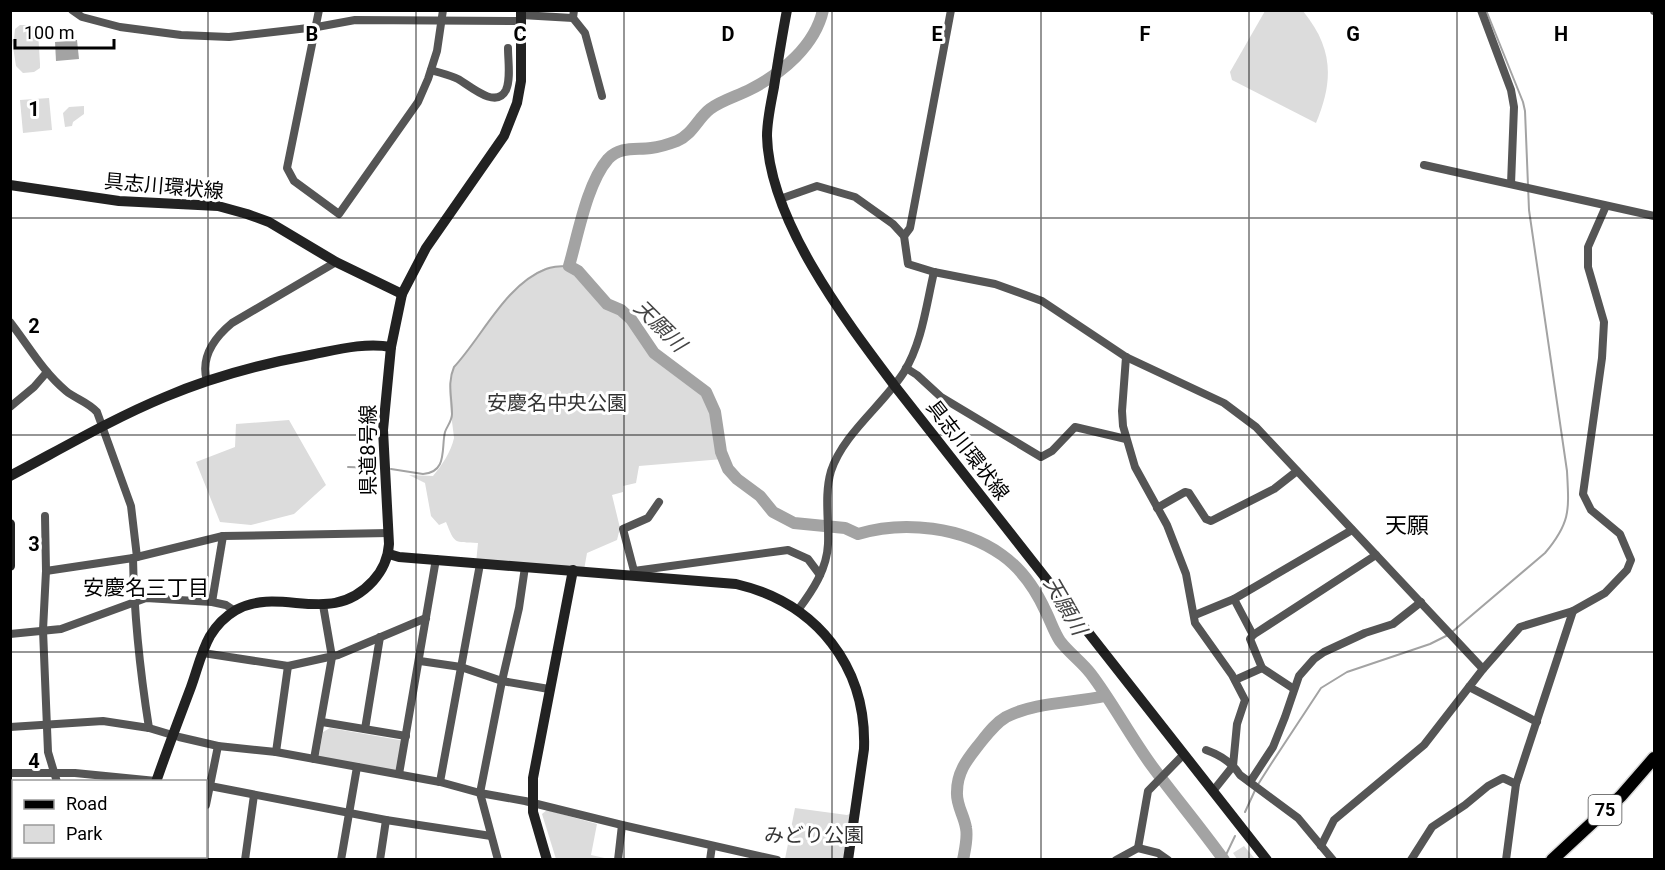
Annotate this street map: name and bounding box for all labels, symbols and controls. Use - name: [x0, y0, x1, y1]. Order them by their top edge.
- scale bar: [15, 12, 114, 50]
- text: 100 m: [24, 22, 75, 43]
- text: B: [306, 22, 318, 46]
- text: C: [513, 22, 527, 46]
- text: D: [722, 22, 735, 46]
- text: E: [931, 22, 943, 46]
- text: F: [1140, 22, 1151, 46]
- text: G: [1346, 22, 1360, 46]
- text: H: [1554, 22, 1568, 46]
- text: 1: [28, 97, 40, 121]
- street label: 具志川環状線: [103, 169, 225, 203]
- water label: 天願川: [629, 295, 692, 358]
- text: 2: [28, 314, 40, 338]
- park label: 安慶名中央公園: [487, 391, 627, 415]
- street label: 具志川環状線: [922, 395, 1014, 505]
- street label: 県道8号線: [356, 404, 380, 496]
- district label: 天願: [1385, 513, 1429, 538]
- text: 3: [28, 532, 40, 556]
- water label: 天願川: [1039, 573, 1092, 641]
- district label: 安慶名三丁目: [83, 576, 209, 600]
- text: 4: [28, 749, 40, 773]
- legend: [12, 780, 207, 858]
- text: Road: [66, 793, 107, 814]
- road number: 75: [1588, 795, 1622, 825]
- text: Park: [66, 823, 103, 844]
- park label: みどり公園: [764, 823, 864, 847]

